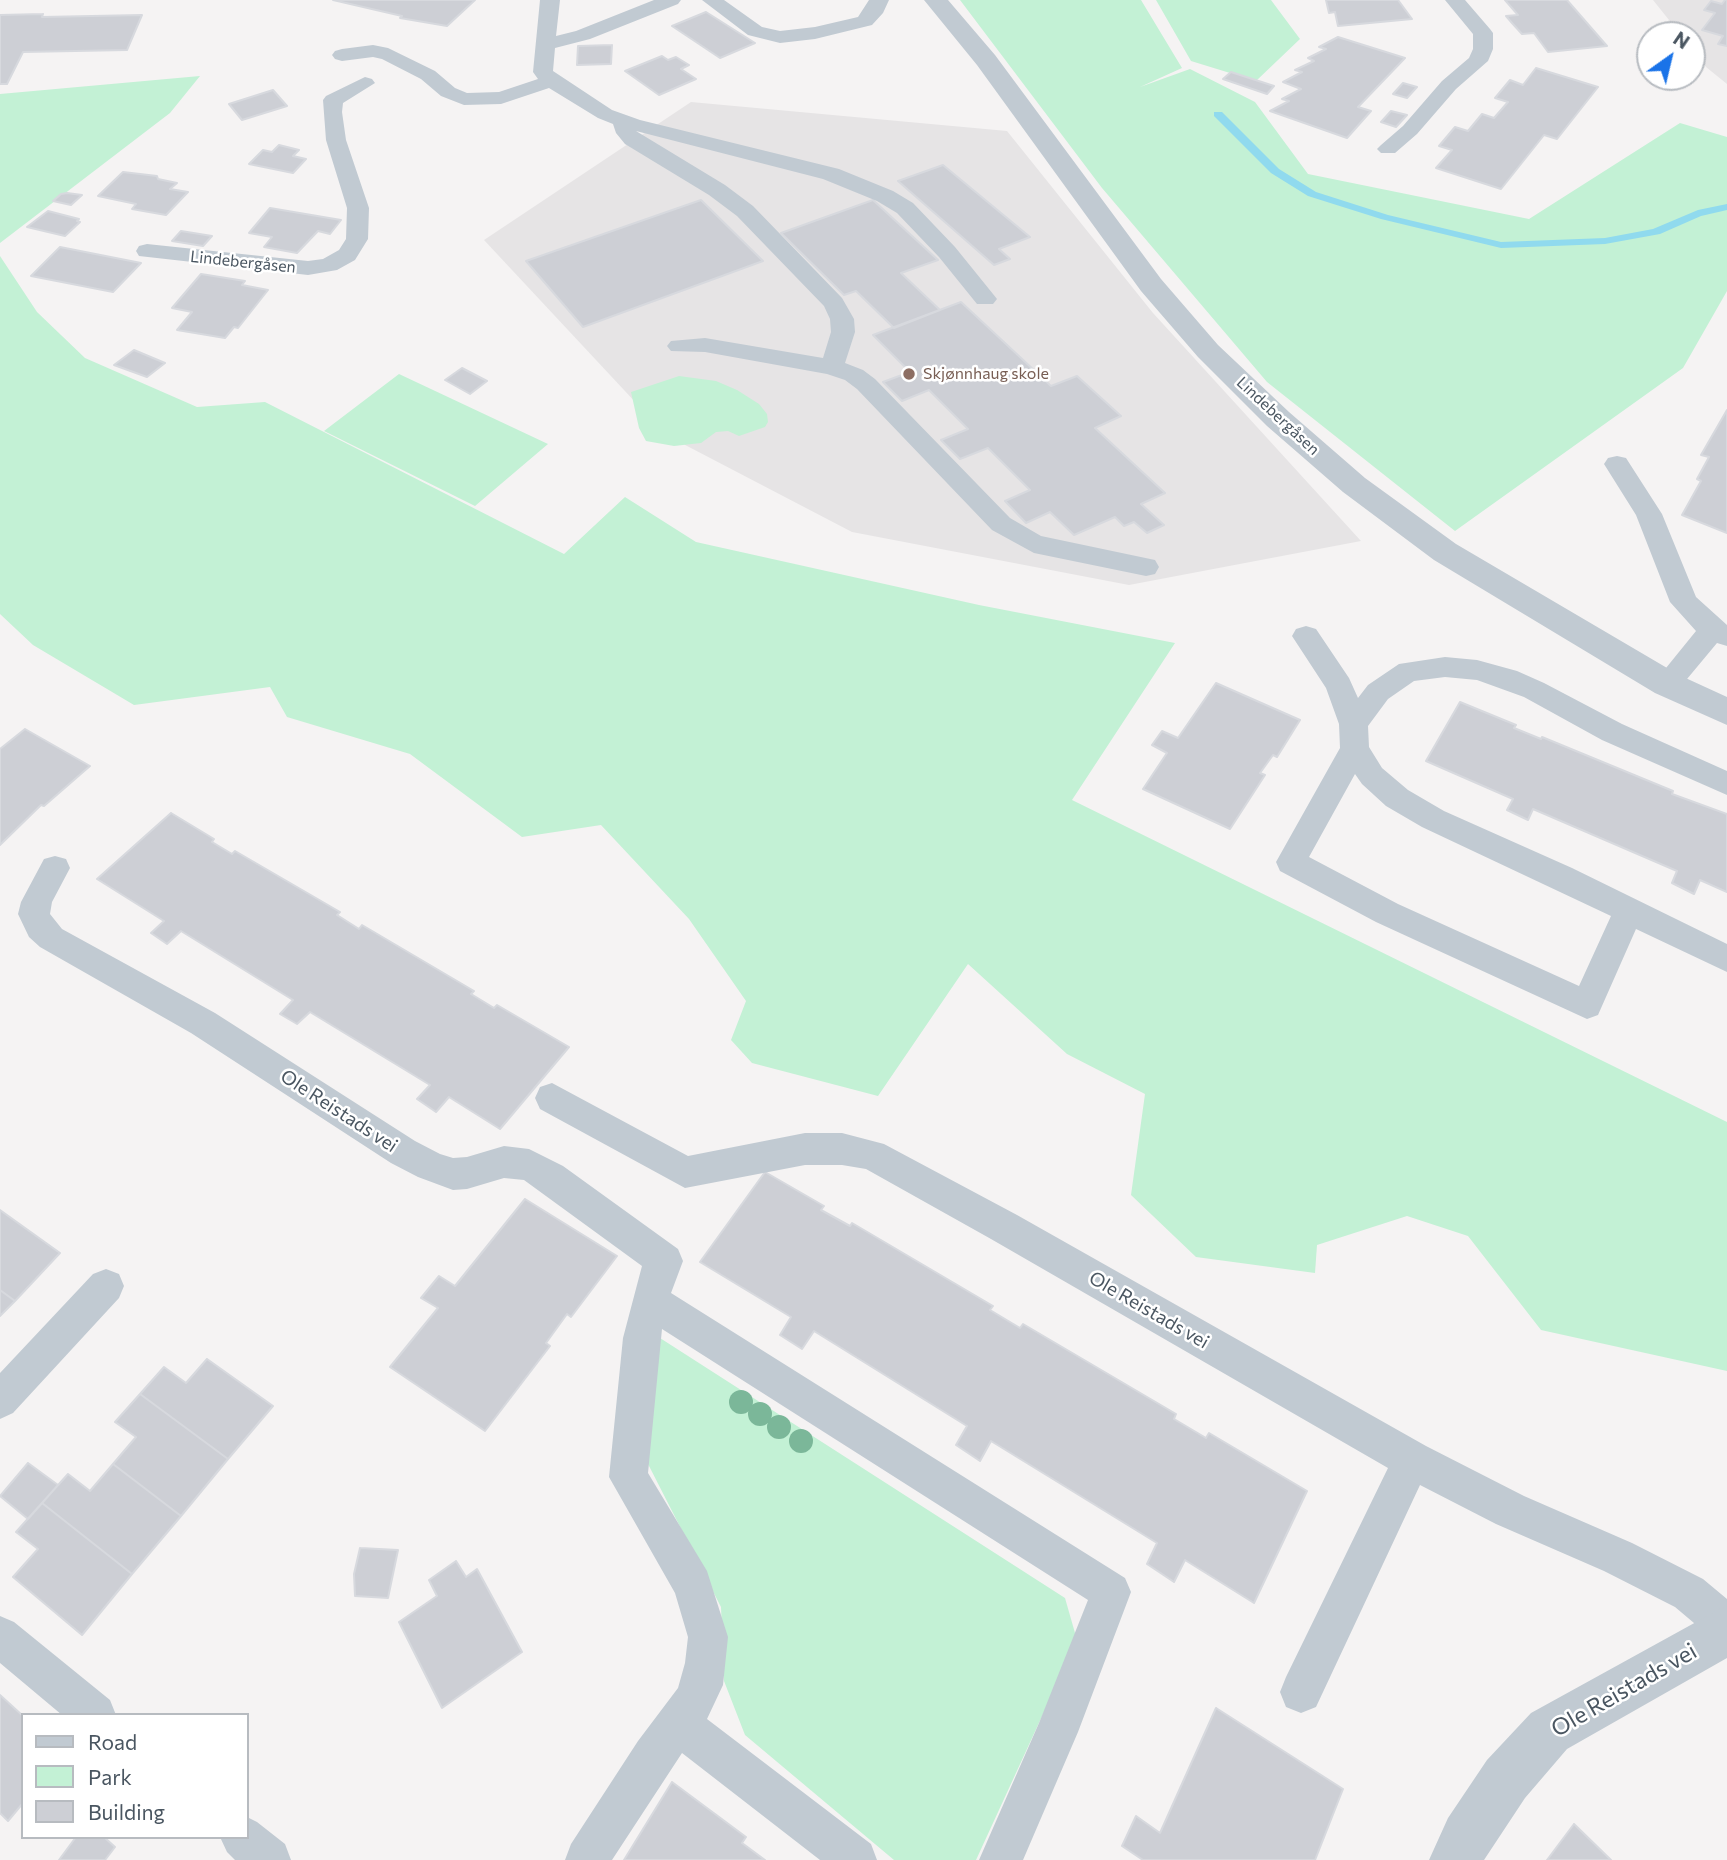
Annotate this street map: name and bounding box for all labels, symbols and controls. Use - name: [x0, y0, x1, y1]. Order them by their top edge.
- north arrow: [1636, 21, 1706, 91]
- text: N: [1670, 26, 1694, 53]
- street label: Lindebergåsen: [189, 247, 297, 277]
- place label: Skjønnhaug skole: [923, 364, 1049, 384]
- marker: Skjønnhaug skole: [901, 366, 917, 382]
- street label: Lindebergåsen: [1233, 373, 1323, 459]
- street label: Ole Reistads vei: [276, 1065, 402, 1157]
- street label: Ole Reistads vei: [1085, 1266, 1213, 1354]
- street label: Ole Reistads vei: [1546, 1637, 1702, 1743]
- legend: [21, 1713, 248, 1839]
- text: Road: [88, 1729, 137, 1754]
- text: Park: [88, 1764, 132, 1789]
- text: Building: [88, 1799, 165, 1824]

